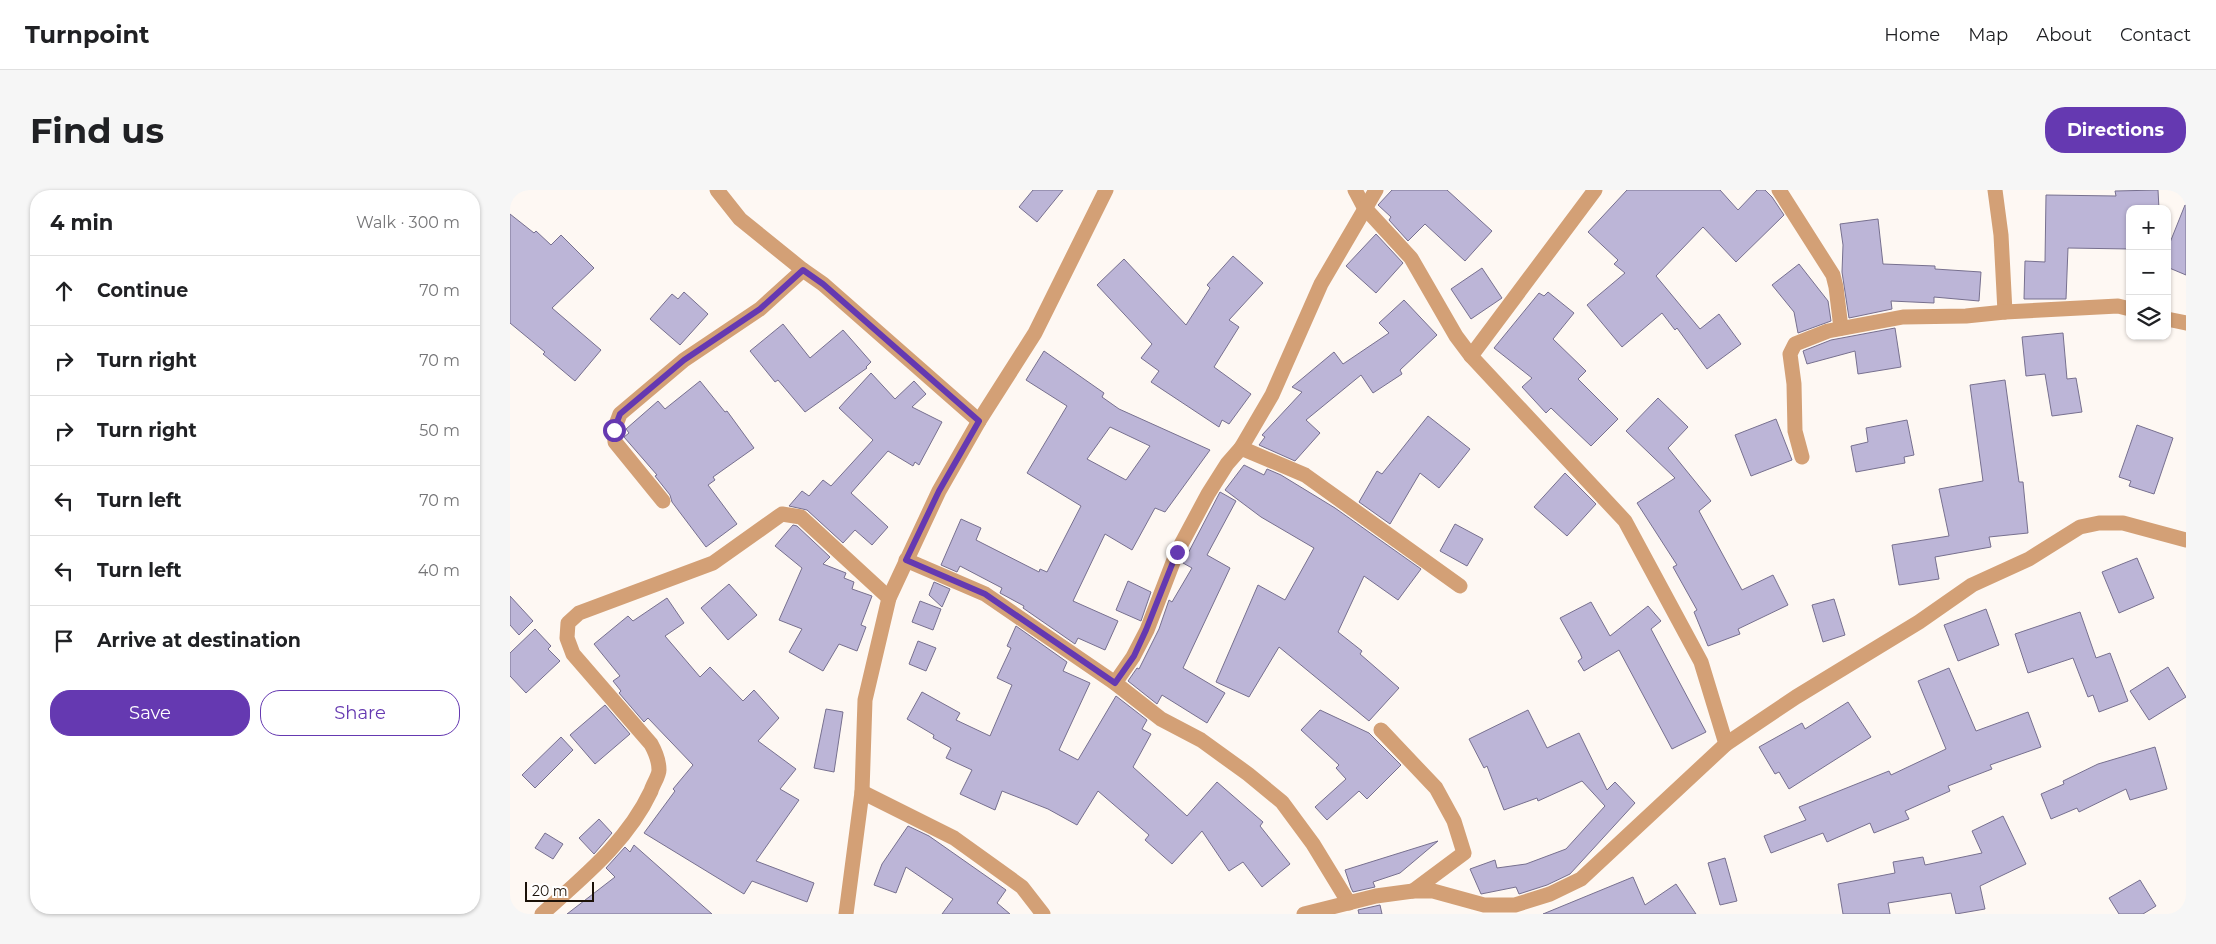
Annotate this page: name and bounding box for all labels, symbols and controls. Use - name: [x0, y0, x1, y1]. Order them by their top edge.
- text: Turnpoint: [25, 20, 149, 49]
- text: Home: [1884, 24, 1940, 46]
- text: Map: [1968, 24, 2008, 46]
- text: About: [2036, 24, 2092, 46]
- text: Contact: [2120, 24, 2191, 46]
- button: Directions: [2045, 107, 2186, 153]
- text: Find us: [30, 109, 164, 152]
- map controls: [2126, 205, 2171, 340]
- button: +: [2126, 205, 2171, 250]
- text: 4 min: [50, 210, 113, 235]
- text: Walk · 300 m: [356, 213, 460, 232]
- button: −: [2126, 250, 2171, 295]
- icon: ahead: [50, 277, 78, 305]
- text: Continue: [97, 279, 188, 302]
- text: 70 m: [419, 281, 460, 300]
- button: layers: [2126, 295, 2171, 340]
- icon: right: [50, 347, 78, 375]
- text: Turn right: [97, 349, 197, 372]
- text: 70 m: [419, 351, 460, 370]
- icon: right: [50, 417, 78, 445]
- text: Turn right: [97, 419, 197, 442]
- route start: [603, 419, 626, 442]
- text: 50 m: [419, 421, 460, 440]
- icon: left: [50, 487, 78, 515]
- text: Turn left: [97, 489, 182, 512]
- text: 70 m: [419, 491, 460, 510]
- route end: [1166, 541, 1189, 564]
- icon: left: [50, 557, 78, 585]
- text: Turn left: [97, 559, 182, 582]
- text: 40 m: [418, 561, 460, 580]
- icon: arrive: [50, 627, 78, 655]
- text: Arrive at destination: [97, 629, 301, 652]
- button: Save: [50, 690, 250, 736]
- button: Share: [260, 690, 460, 736]
- scale bar: [525, 879, 594, 902]
- text: 20 m: [532, 882, 568, 900]

